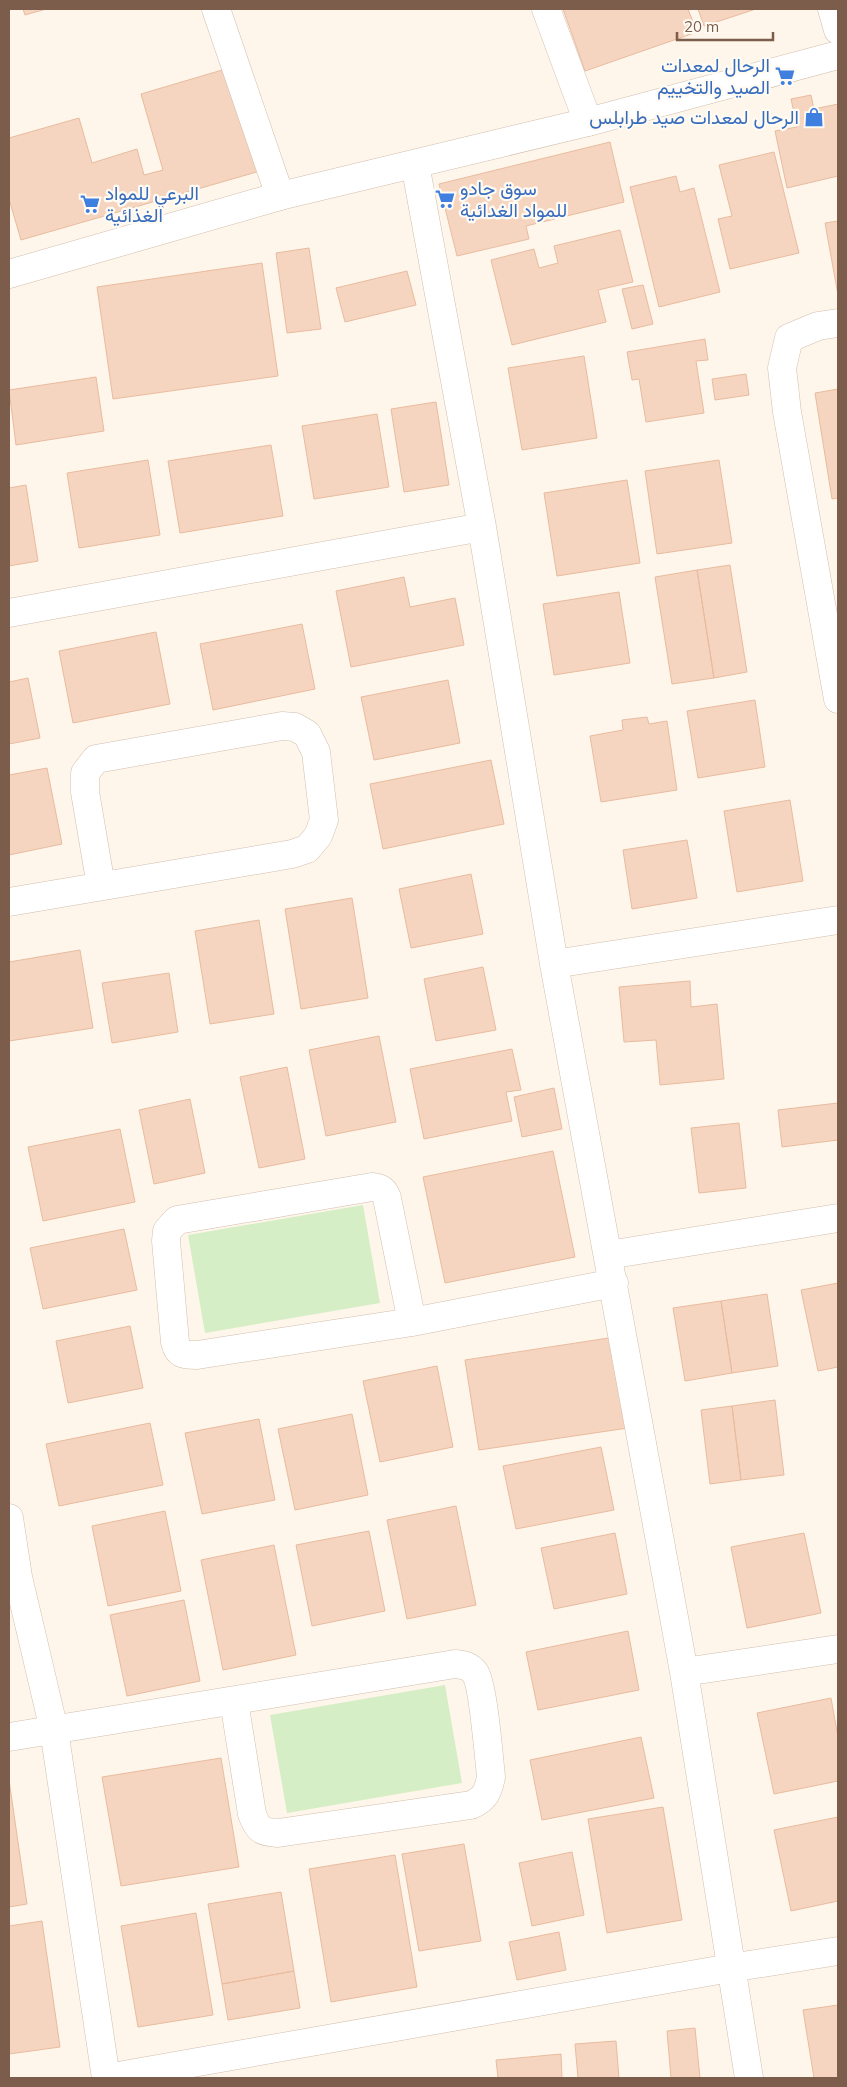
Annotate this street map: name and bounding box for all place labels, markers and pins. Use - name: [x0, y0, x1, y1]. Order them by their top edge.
- place label: الرحال لمعدات الصيد والتخييم: [657, 53, 770, 100]
- supermarket icon: الرحال لمعدات الصيد والتخييم: [774, 65, 796, 87]
- place label: الرحال لمعدات صيد طرابلس: [589, 105, 799, 129]
- shop icon: الرحال لمعدات صيد طرابلس: [803, 106, 825, 128]
- place label: سوق جادو للمواد الغدائية: [460, 176, 567, 222]
- place label: البرعي للمواد الغذائية: [105, 181, 199, 227]
- supermarket icon: سوق جادو للمواد الغدائية: [434, 188, 456, 210]
- supermarket icon: البرعي للمواد الغذائية: [79, 193, 101, 215]

